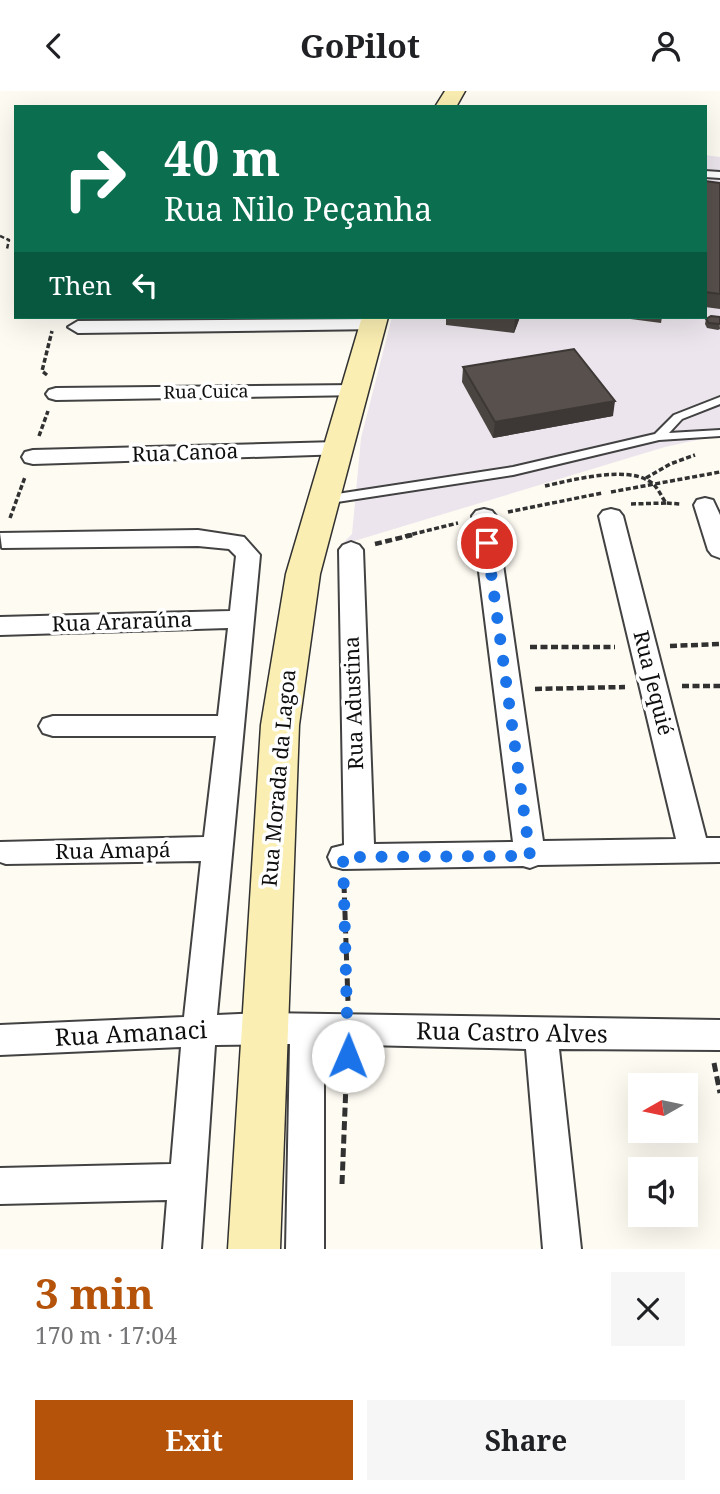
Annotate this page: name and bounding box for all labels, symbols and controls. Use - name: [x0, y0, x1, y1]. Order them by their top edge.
- text: GoPilot: [300, 24, 420, 67]
- icon: back: [35, 27, 73, 65]
- icon: person: [647, 27, 685, 65]
- text: 40 m: [164, 124, 280, 190]
- icon: right: [49, 133, 140, 224]
- text: Rua Nilo Peçanha: [164, 187, 432, 230]
- icon: left: [126, 266, 164, 304]
- text: Then: [49, 267, 112, 303]
- street label: Rua Cuica: [163, 378, 249, 404]
- street label: Rua Canoa: [131, 436, 239, 468]
- pin: [457, 513, 517, 573]
- icon: arrive: [468, 524, 506, 562]
- street label: Rua Araraúna: [51, 605, 193, 637]
- street label: Rua Jequié: [627, 627, 681, 738]
- street label: Rua Adustina: [337, 636, 369, 770]
- street label: Rua Morada da Lagoa: [255, 668, 301, 888]
- street label: Rua Amapá: [55, 835, 171, 865]
- street label: Rua Amanaci: [54, 1012, 208, 1053]
- street label: Rua Castro Alves: [416, 1013, 608, 1050]
- position arrow: [311, 1019, 385, 1093]
- north arrow: [628, 1073, 698, 1143]
- map controls: [628, 1073, 698, 1227]
- button: sound: [628, 1157, 698, 1227]
- text: 3 min: [35, 1264, 154, 1321]
- button: close: [611, 1272, 685, 1346]
- text: 170 m · 17:04: [35, 1319, 177, 1351]
- button: Exit: [35, 1400, 353, 1480]
- button: Share: [367, 1400, 685, 1480]

